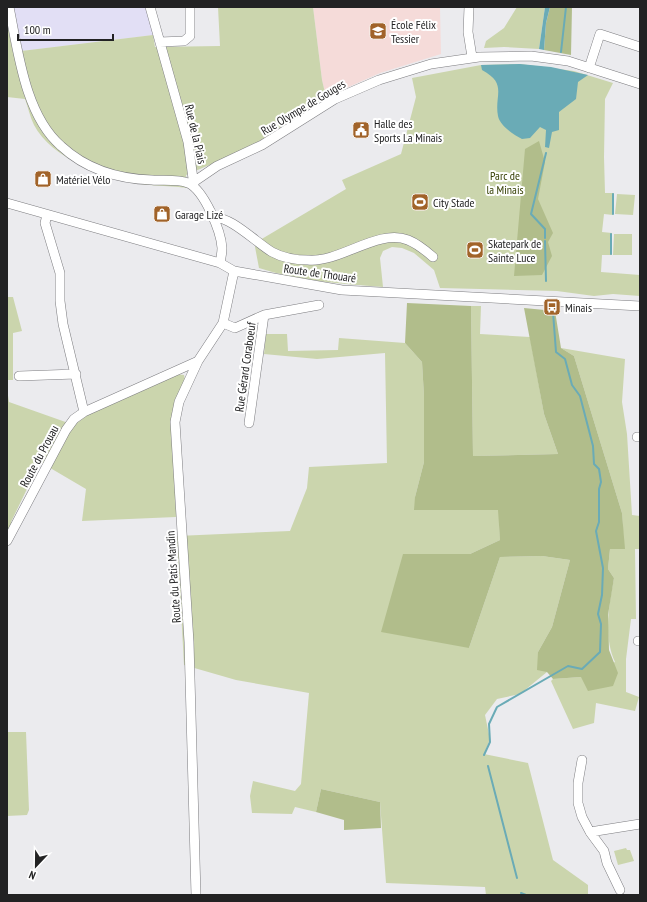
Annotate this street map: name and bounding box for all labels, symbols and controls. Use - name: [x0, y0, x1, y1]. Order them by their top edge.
- scale bar: [18, 16, 113, 42]
- place label: École Félix Tessier: [391, 17, 436, 46]
- school or university icon: École Félix Tessier: [368, 21, 388, 41]
- text: 100 m: [24, 22, 51, 37]
- street label: Rue Olympe de Gouges: [258, 76, 348, 138]
- street label: Rue de la Piais: [182, 103, 210, 165]
- place label: Halle des Sports La Minais: [374, 116, 442, 145]
- public building icon: Halle des Sports La Minais: [351, 120, 371, 140]
- park label: Parc de la Minais: [486, 168, 524, 197]
- shop icon: Matériel Vélo: [33, 169, 53, 189]
- place label: Matériel Vélo: [56, 172, 110, 187]
- sports icon: City Stade: [410, 192, 430, 212]
- place label: City Stade: [433, 195, 474, 210]
- shop icon: Garage Lizé: [152, 204, 172, 224]
- place label: Garage Lizé: [175, 207, 223, 222]
- place label: Skatepark de Sainte Luce: [488, 236, 541, 265]
- sports icon: Skatepark de Sainte Luce: [465, 240, 485, 260]
- street label: Route de Thouaré: [283, 261, 357, 286]
- bus stop icon: Minais: [542, 297, 562, 317]
- place label: Minais: [565, 300, 592, 315]
- street label: Rue Gérard Coraboeuf: [231, 320, 259, 413]
- street label: Route du Prouau: [16, 422, 62, 490]
- street label: Route du Patis Mandin: [162, 530, 184, 624]
- north arrow: [16, 846, 56, 886]
- text: N: [27, 868, 38, 883]

